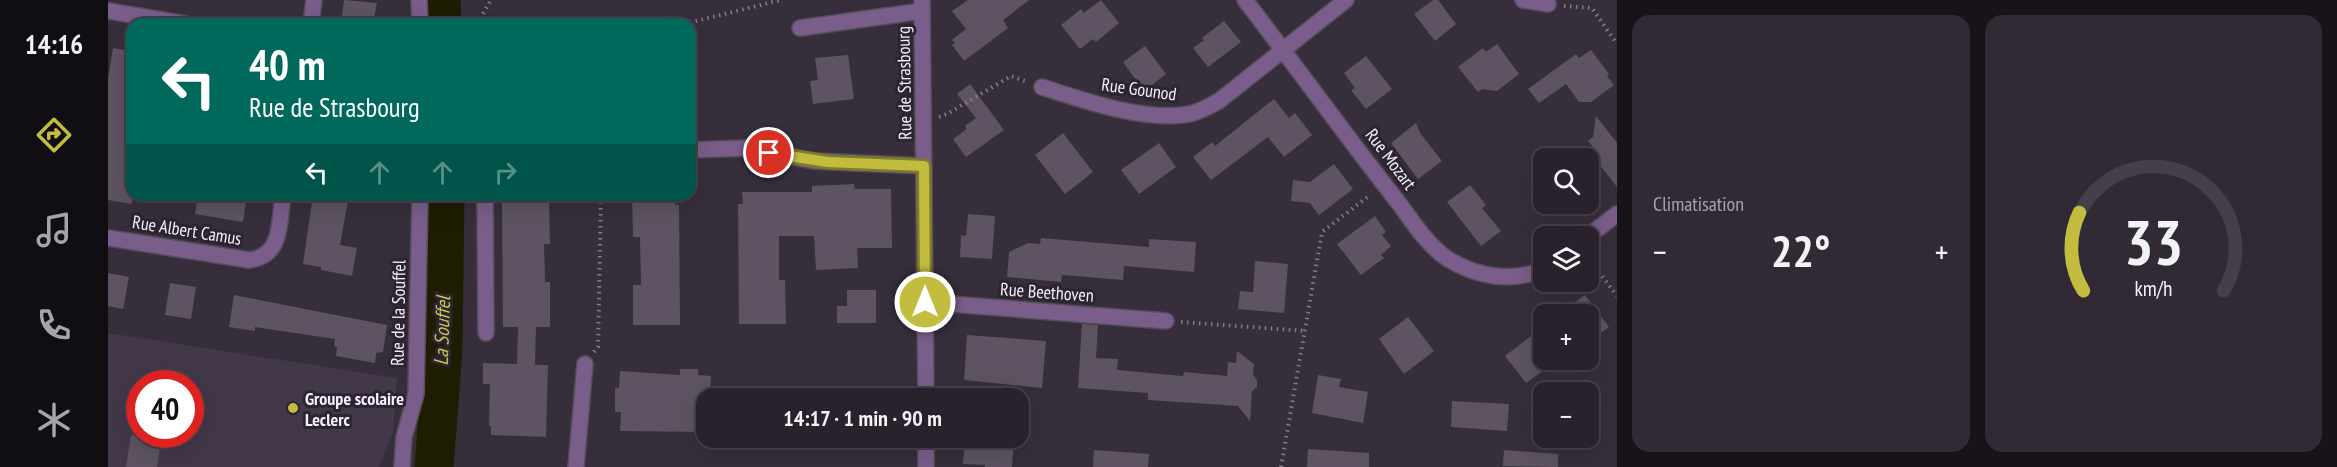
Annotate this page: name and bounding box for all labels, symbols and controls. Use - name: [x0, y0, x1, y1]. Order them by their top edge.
- street label: Rue de Strasbourg: [892, 26, 916, 140]
- text: 14:16: [25, 27, 83, 61]
- text: 40 m: [249, 37, 326, 92]
- icon: left: [150, 42, 228, 120]
- street label: Rue Gounod: [1100, 72, 1178, 106]
- text: Rue de Strasbourg: [249, 90, 420, 124]
- icon: directions: [33, 114, 75, 156]
- street label: Rue Mozart: [1361, 124, 1421, 194]
- pin: [743, 127, 794, 178]
- icon: arrive: [752, 136, 785, 169]
- map controls: [1533, 148, 1599, 448]
- button: search: [1533, 148, 1599, 214]
- icon: left: [300, 156, 333, 189]
- icon: ahead: [363, 156, 396, 189]
- icon: ahead: [426, 156, 459, 189]
- icon: right: [489, 156, 522, 189]
- text: Climatisation: [1653, 191, 1744, 217]
- text: 33: [2123, 201, 2183, 282]
- icon: music: [33, 209, 75, 251]
- street label: Rue Albert Camus: [131, 210, 243, 250]
- text: 22°: [1771, 221, 1830, 279]
- button: layers: [1533, 226, 1599, 292]
- text: −: [1653, 230, 1667, 273]
- text: +: [1935, 230, 1949, 273]
- street label: Rue de la Souffel: [386, 259, 410, 366]
- position arrow: [893, 270, 957, 334]
- text: km/h: [2134, 274, 2172, 302]
- street label: Rue Beethoven: [999, 277, 1095, 307]
- water label: La Souffel: [428, 294, 456, 366]
- icon: phone: [33, 304, 75, 346]
- button: +: [1533, 304, 1599, 370]
- speed limit sign: 40: [126, 370, 204, 448]
- button: −: [1533, 382, 1599, 448]
- place label: Groupe scolaire Leclerc: [305, 387, 404, 431]
- icon: climate: [33, 399, 75, 441]
- marker: Groupe scolaire Leclerc: [286, 401, 300, 415]
- text: 14:17 · 1 min · 90 m: [783, 404, 942, 432]

